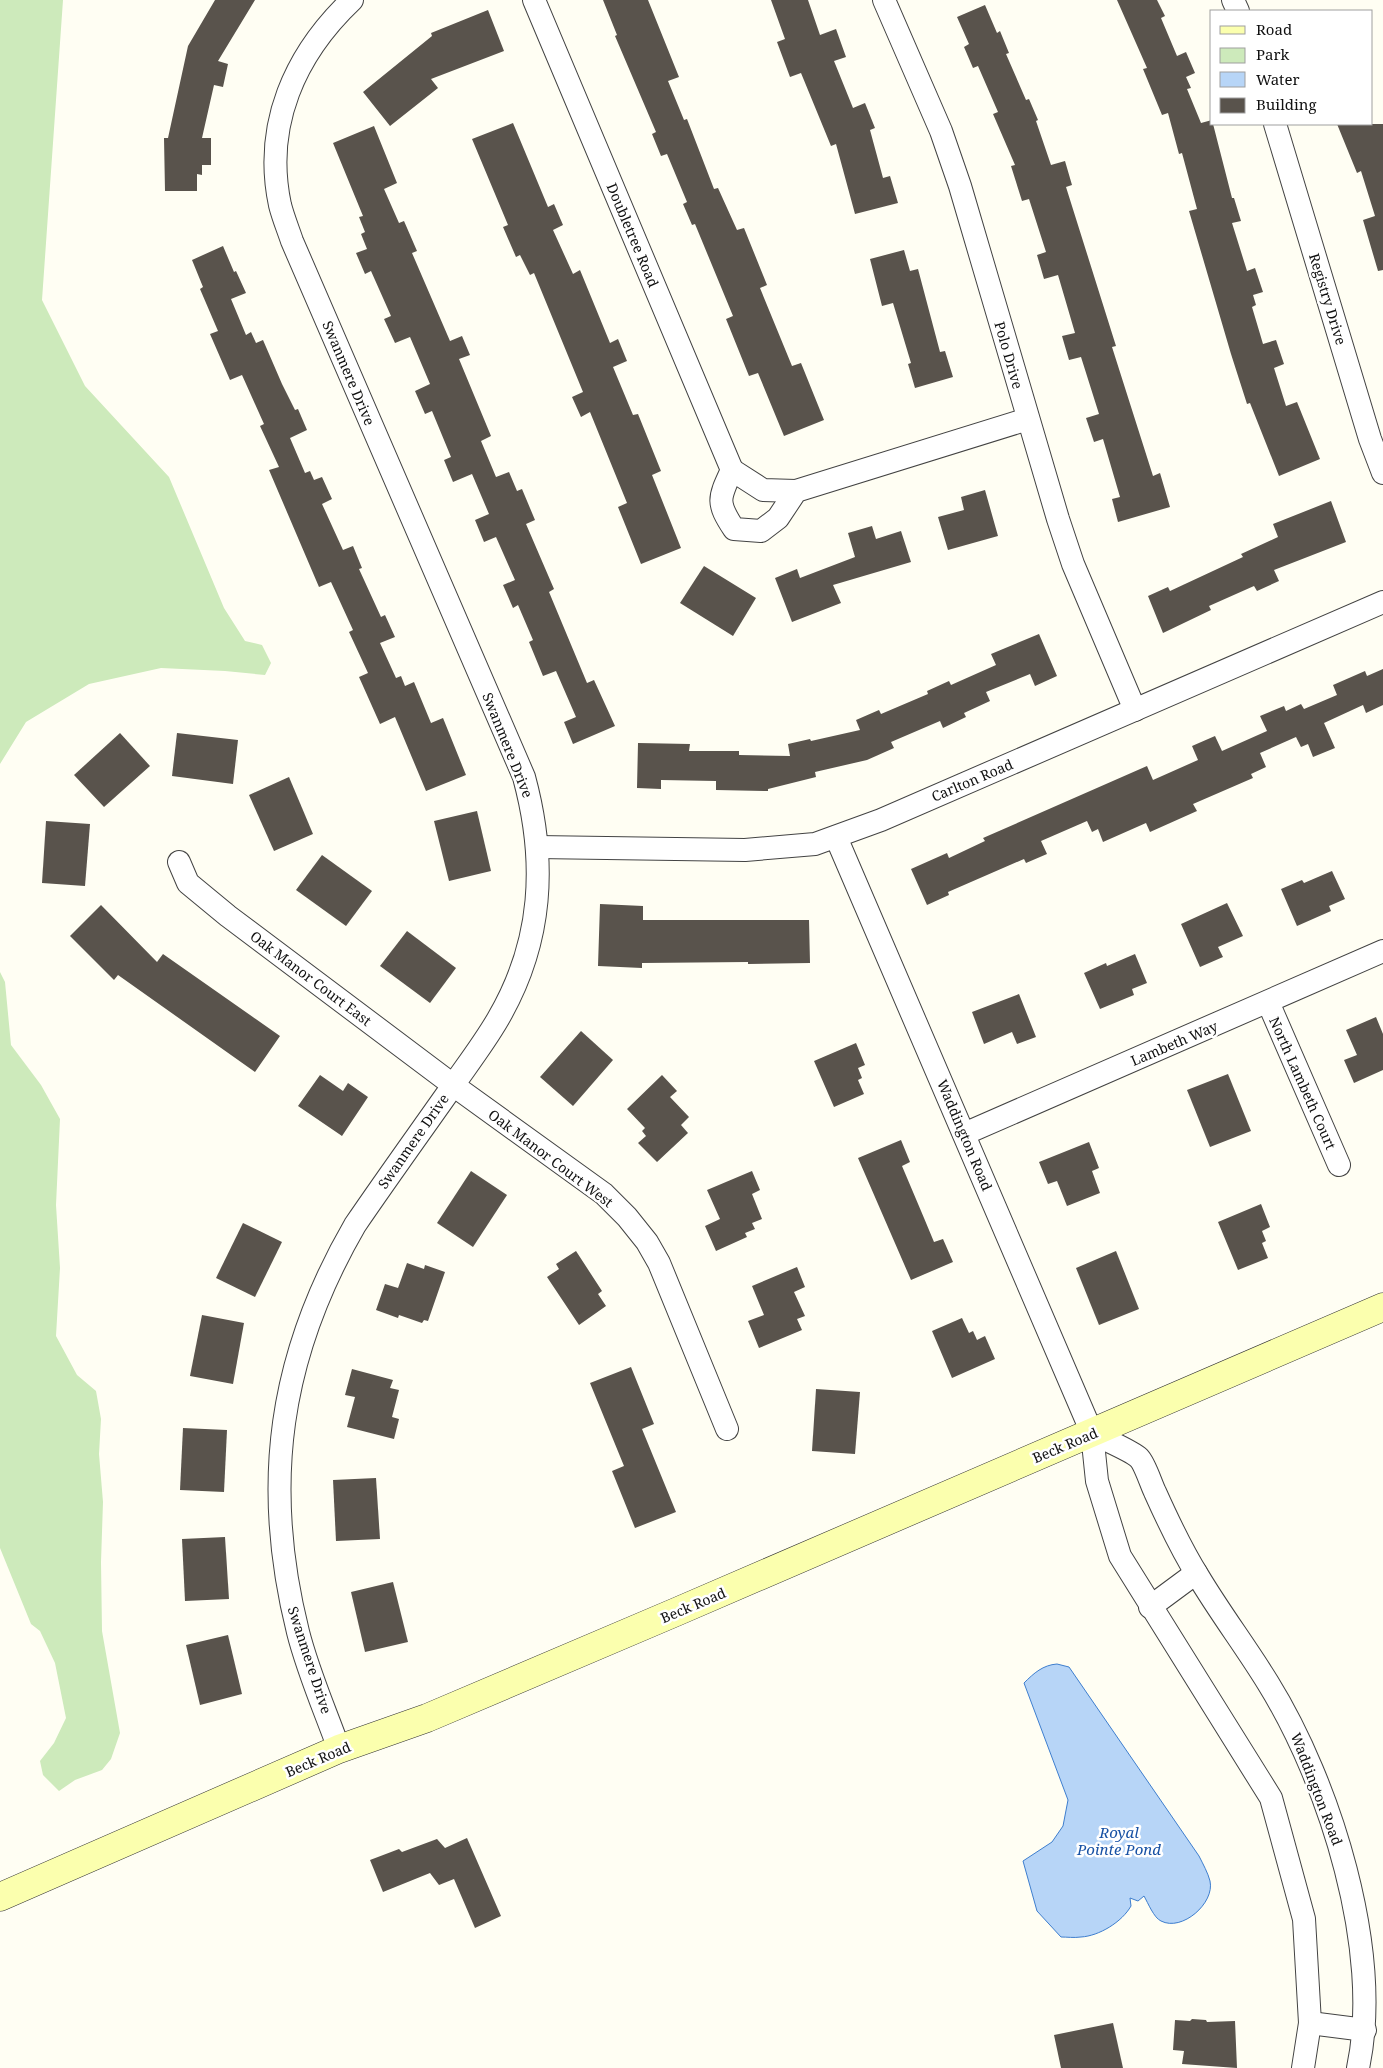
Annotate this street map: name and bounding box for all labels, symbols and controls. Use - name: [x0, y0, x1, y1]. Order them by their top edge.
- legend: [1210, 10, 1373, 125]
- text: Road: [1256, 19, 1292, 39]
- text: Park: [1256, 44, 1290, 64]
- text: Water: [1256, 69, 1299, 89]
- text: Building: [1256, 94, 1317, 114]
- street label: Doubletree Road: [602, 180, 664, 290]
- street label: Registry Drive: [1305, 251, 1351, 347]
- street label: Swanmere Drive: [318, 318, 380, 428]
- street label: Polo Drive: [990, 319, 1028, 391]
- street label: Swanmere Drive: [478, 690, 538, 800]
- street label: Carlton Road: [928, 754, 1016, 806]
- street label: Oak Manor Court East: [247, 926, 375, 1030]
- street label: North Lambeth Court: [1265, 1014, 1341, 1152]
- street label: Lambeth Way: [1128, 1016, 1220, 1070]
- street label: Waddington Road: [933, 1076, 997, 1194]
- street label: Swanmere Drive: [373, 1090, 453, 1192]
- street label: Oak Manor Court West: [485, 1105, 617, 1211]
- street label: Beck Road: [1029, 1423, 1101, 1467]
- street label: Beck Road: [657, 1583, 729, 1627]
- street label: Swanmere Drive: [284, 1604, 336, 1716]
- street label: Waddington Road: [1287, 1730, 1347, 1848]
- street label: Beck Road: [282, 1737, 354, 1781]
- water label: Royal Pointe Pond: [1076, 1822, 1161, 1859]

